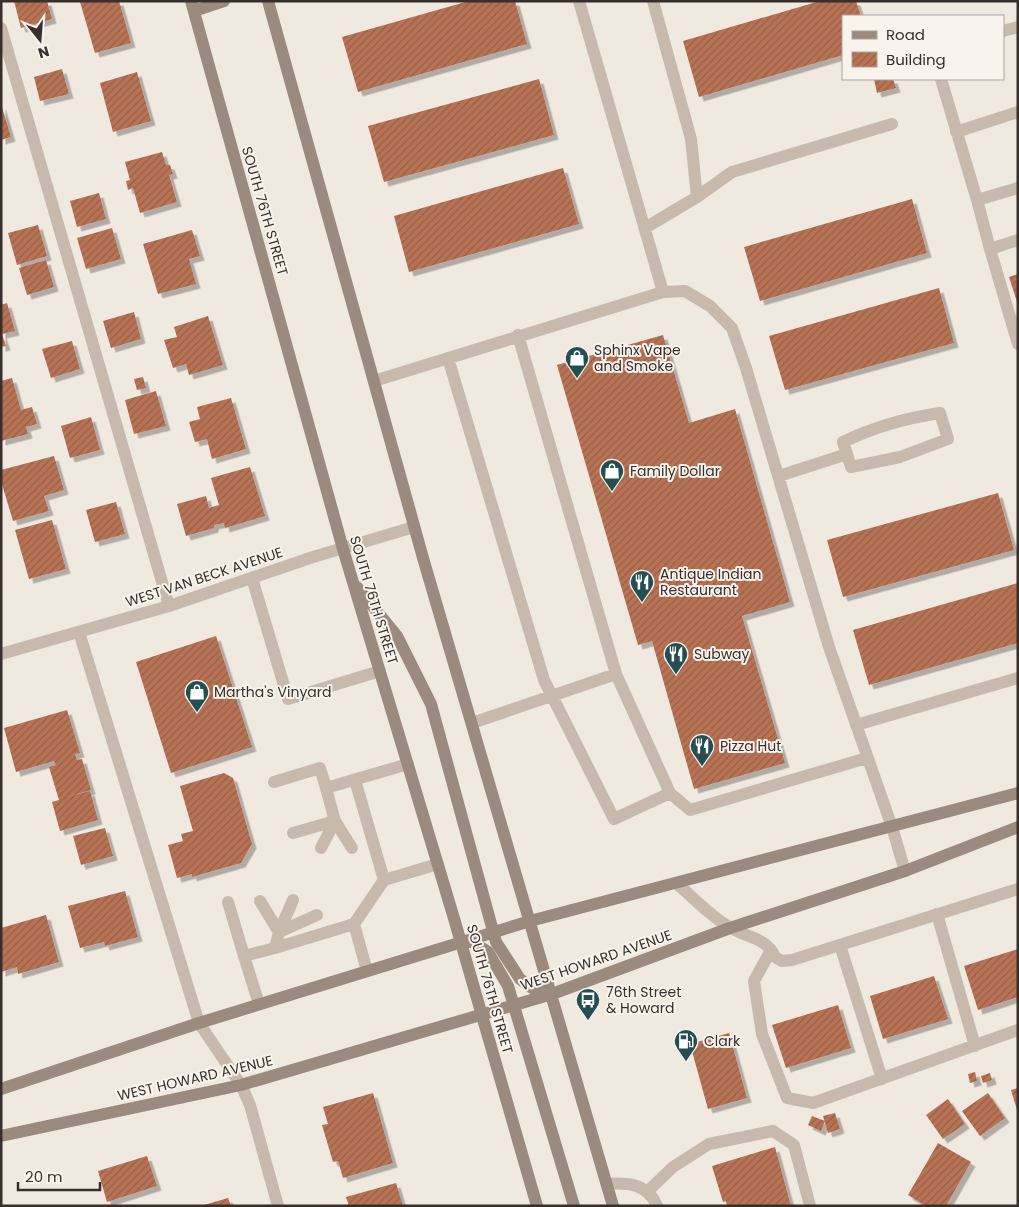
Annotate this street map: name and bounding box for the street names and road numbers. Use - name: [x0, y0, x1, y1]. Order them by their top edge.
- street label: SOUTH 76TH STREET: [237, 144, 293, 278]
- street label: SOUTH 76TH STREET: [345, 533, 403, 667]
- street label: WEST VAN BECK AVENUE: [123, 542, 285, 612]
- street label: SOUTH 76TH STREET: [462, 922, 518, 1056]
- street label: WEST HOWARD AVENUE: [518, 925, 674, 995]
- street label: WEST HOWARD AVENUE: [115, 1050, 275, 1106]

